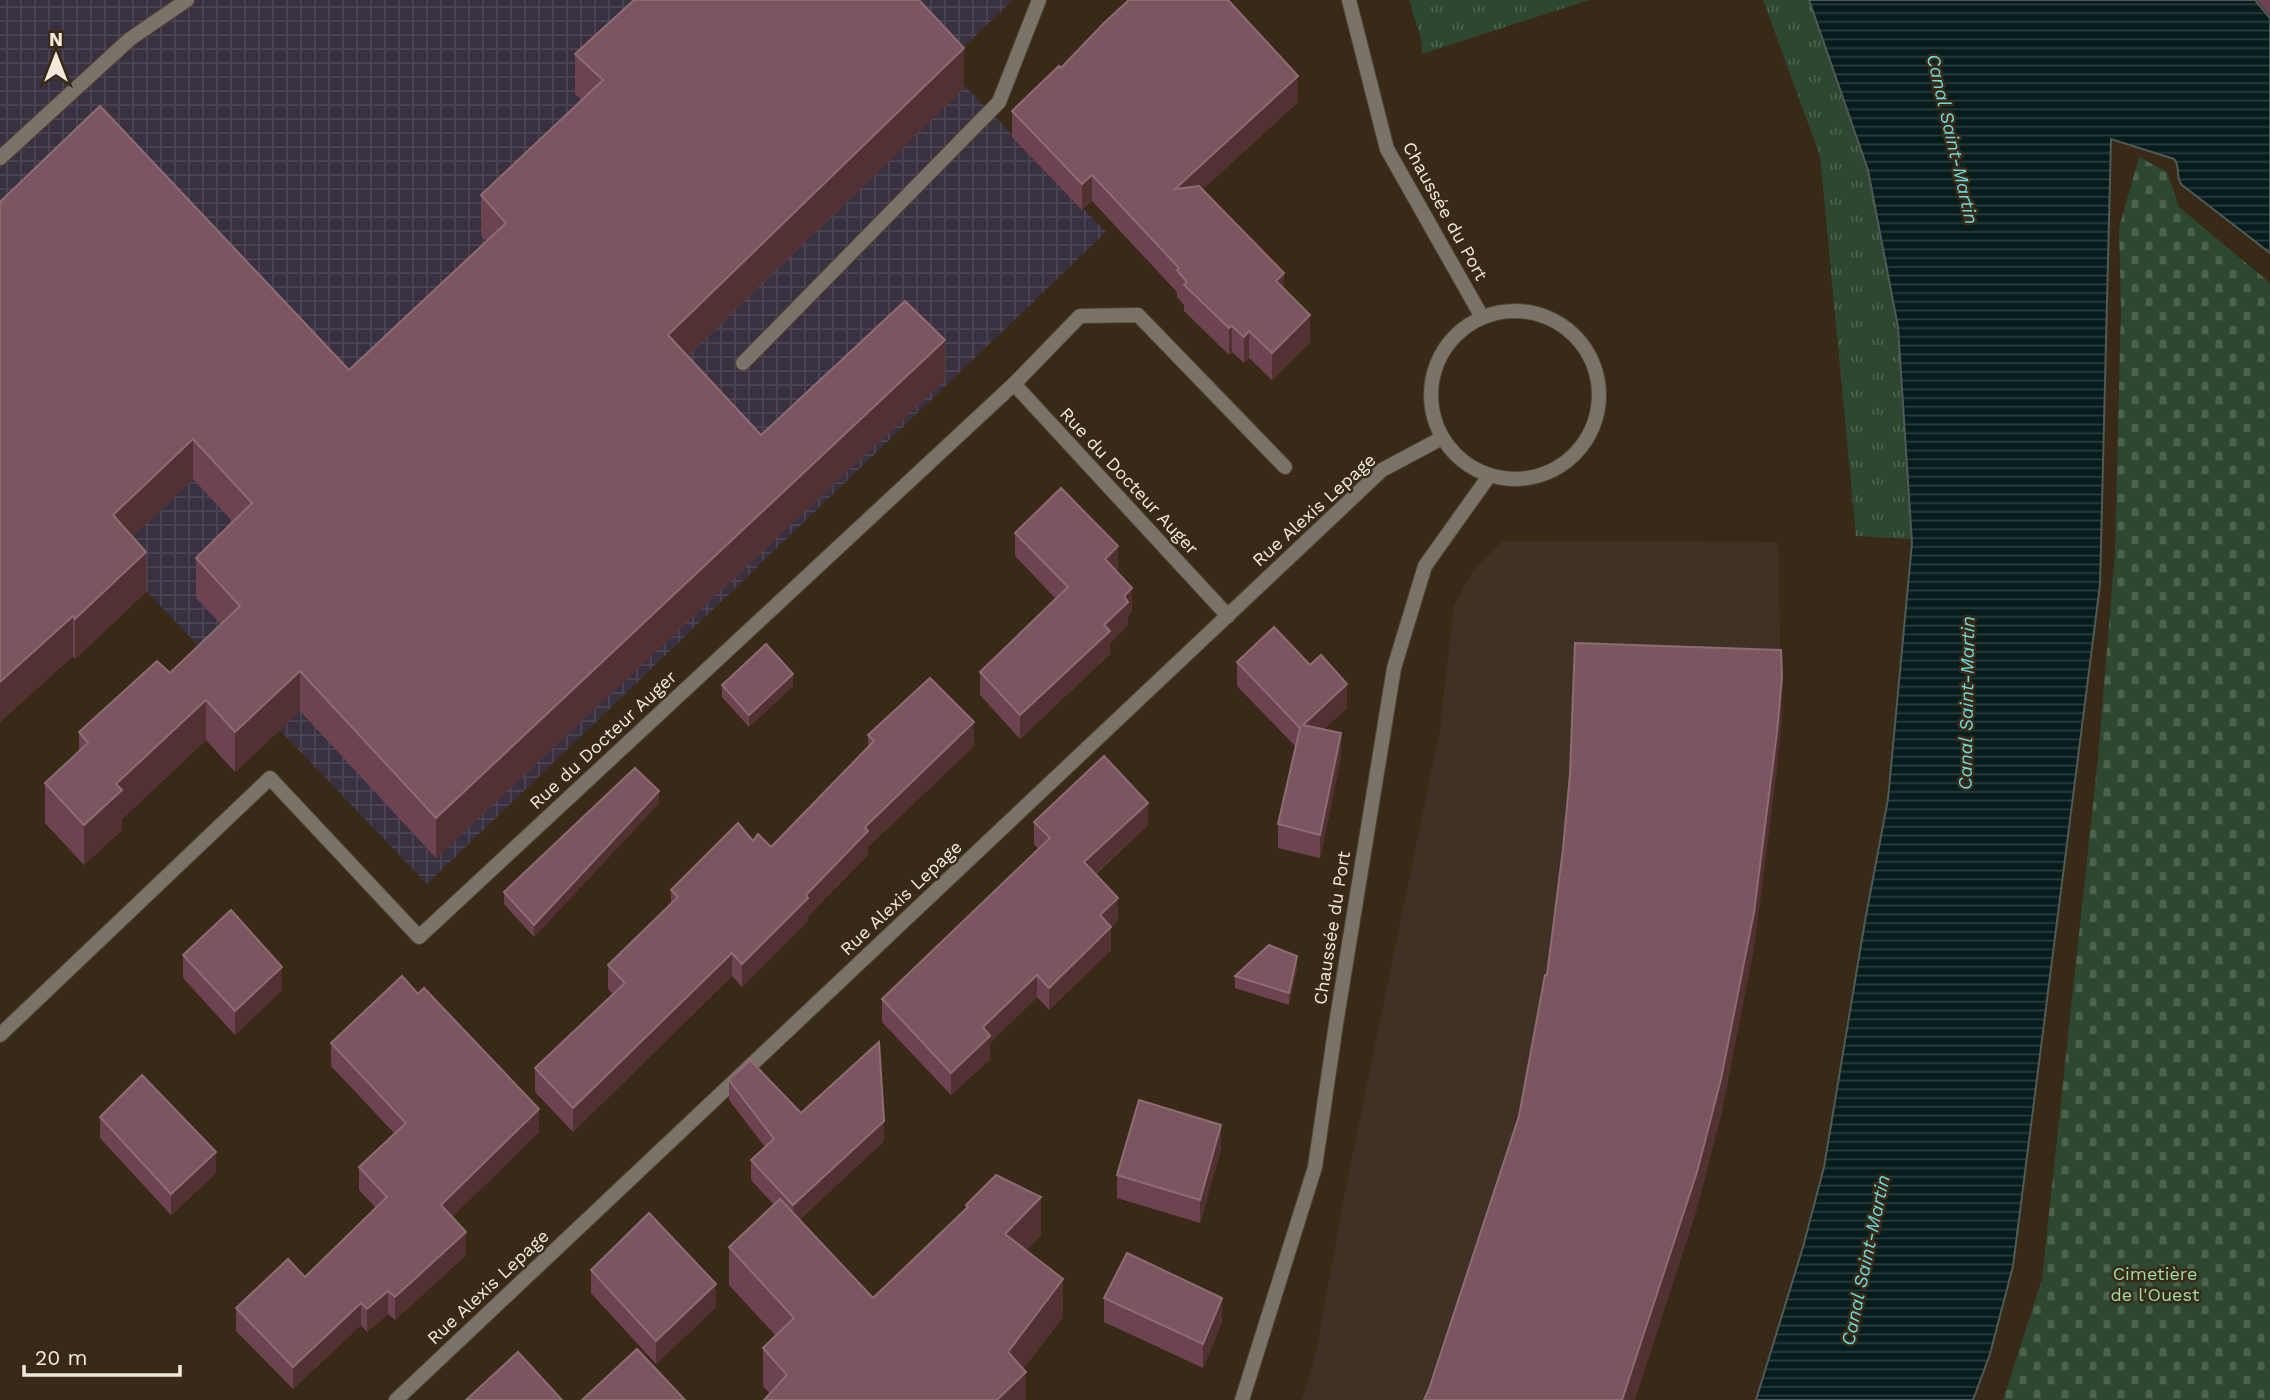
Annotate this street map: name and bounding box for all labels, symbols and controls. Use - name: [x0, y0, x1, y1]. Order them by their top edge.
- north arrow: [21, 21, 91, 91]
- text: N: [49, 28, 63, 51]
- water label: Canal Saint-Martin: [1922, 52, 1983, 227]
- street label: Chaussée du Port: [1399, 138, 1492, 284]
- street label: Rue du Docteur Auger: [1056, 403, 1203, 559]
- street label: Rue Alexis Lepage: [1248, 449, 1380, 570]
- water label: Canal Saint-Martin: [1953, 616, 1980, 790]
- street label: Rue du Docteur Auger: [525, 666, 681, 813]
- street label: Rue Alexis Lepage: [836, 836, 966, 959]
- street label: Chaussée du Port: [1309, 849, 1354, 1006]
- water label: Canal Saint-Martin: [1836, 1173, 1895, 1348]
- street label: Rue Alexis Lepage: [423, 1225, 553, 1348]
- park label: Cimetière de l'Ouest: [2110, 1263, 2200, 1305]
- scale bar: [24, 1334, 180, 1378]
- text: 20 m: [35, 1345, 87, 1370]

